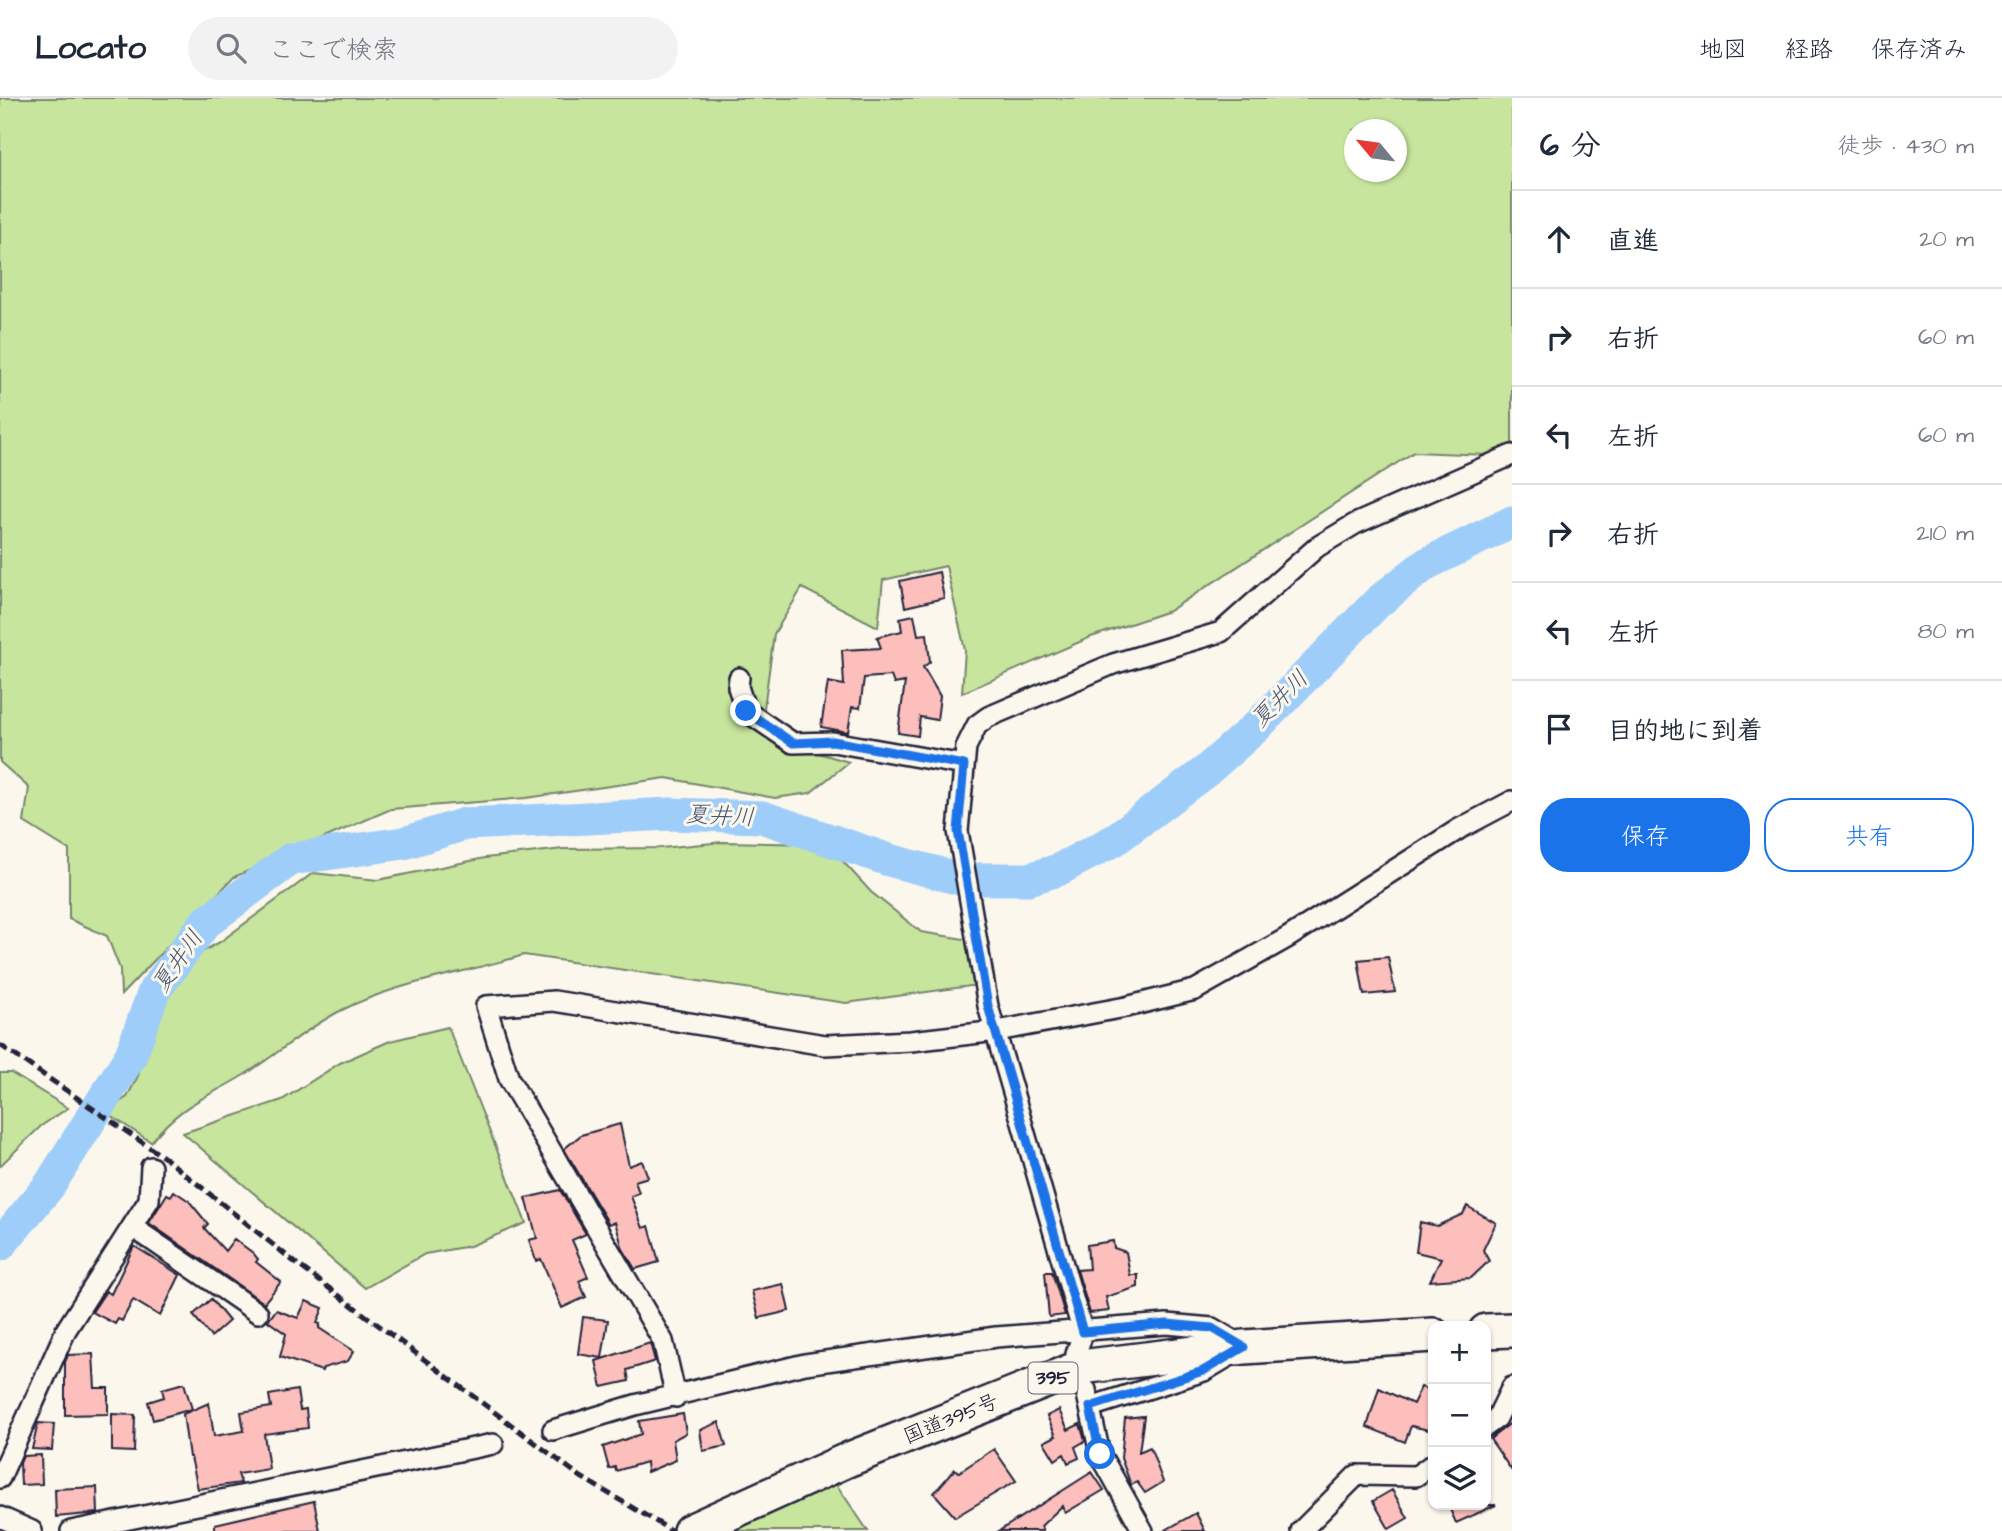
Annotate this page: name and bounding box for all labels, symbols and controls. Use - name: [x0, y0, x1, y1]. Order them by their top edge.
- search box: [188, 17, 678, 80]
- text: Locato: [35, 25, 146, 71]
- icon: search: [212, 29, 250, 67]
- text: ここで検索: [268, 32, 398, 68]
- text: 地図: [1699, 33, 1747, 67]
- text: 経路: [1785, 33, 1833, 67]
- text: 保存済み: [1871, 33, 1967, 67]
- north arrow: [1344, 119, 1407, 182]
- text: 6 分: [1540, 125, 1601, 167]
- text: 徒歩 · 430 m: [1837, 130, 1974, 162]
- icon: ahead: [1540, 220, 1578, 258]
- text: 直進: [1607, 223, 1659, 259]
- text: 20 m: [1919, 223, 1974, 255]
- icon: right: [1540, 318, 1578, 356]
- text: 右折: [1607, 321, 1659, 357]
- text: 60 m: [1918, 321, 1974, 353]
- icon: left: [1540, 416, 1578, 454]
- text: 左折: [1607, 419, 1659, 455]
- text: 60 m: [1918, 419, 1974, 451]
- icon: right: [1540, 514, 1578, 552]
- text: 右折: [1607, 517, 1659, 553]
- text: 210 m: [1916, 517, 1974, 549]
- icon: left: [1540, 612, 1578, 650]
- text: 左折: [1607, 615, 1659, 651]
- text: 80 m: [1917, 615, 1974, 647]
- water label: 夏井川: [1244, 663, 1316, 735]
- route end: [730, 695, 761, 726]
- icon: arrive: [1540, 710, 1578, 748]
- text: 目的地に到着: [1607, 713, 1763, 749]
- water label: 夏井川: [685, 798, 755, 834]
- button: 保存: [1540, 798, 1750, 872]
- button: 共有: [1764, 798, 1974, 872]
- water label: 夏井川: [145, 924, 211, 998]
- map controls: [1428, 1321, 1491, 1510]
- button: +: [1428, 1321, 1491, 1384]
- road number: 395: [1028, 1362, 1078, 1394]
- button: −: [1428, 1384, 1491, 1447]
- street label: 国道395号: [899, 1387, 1003, 1451]
- route start: [1084, 1438, 1115, 1469]
- button: layers: [1428, 1447, 1491, 1510]

